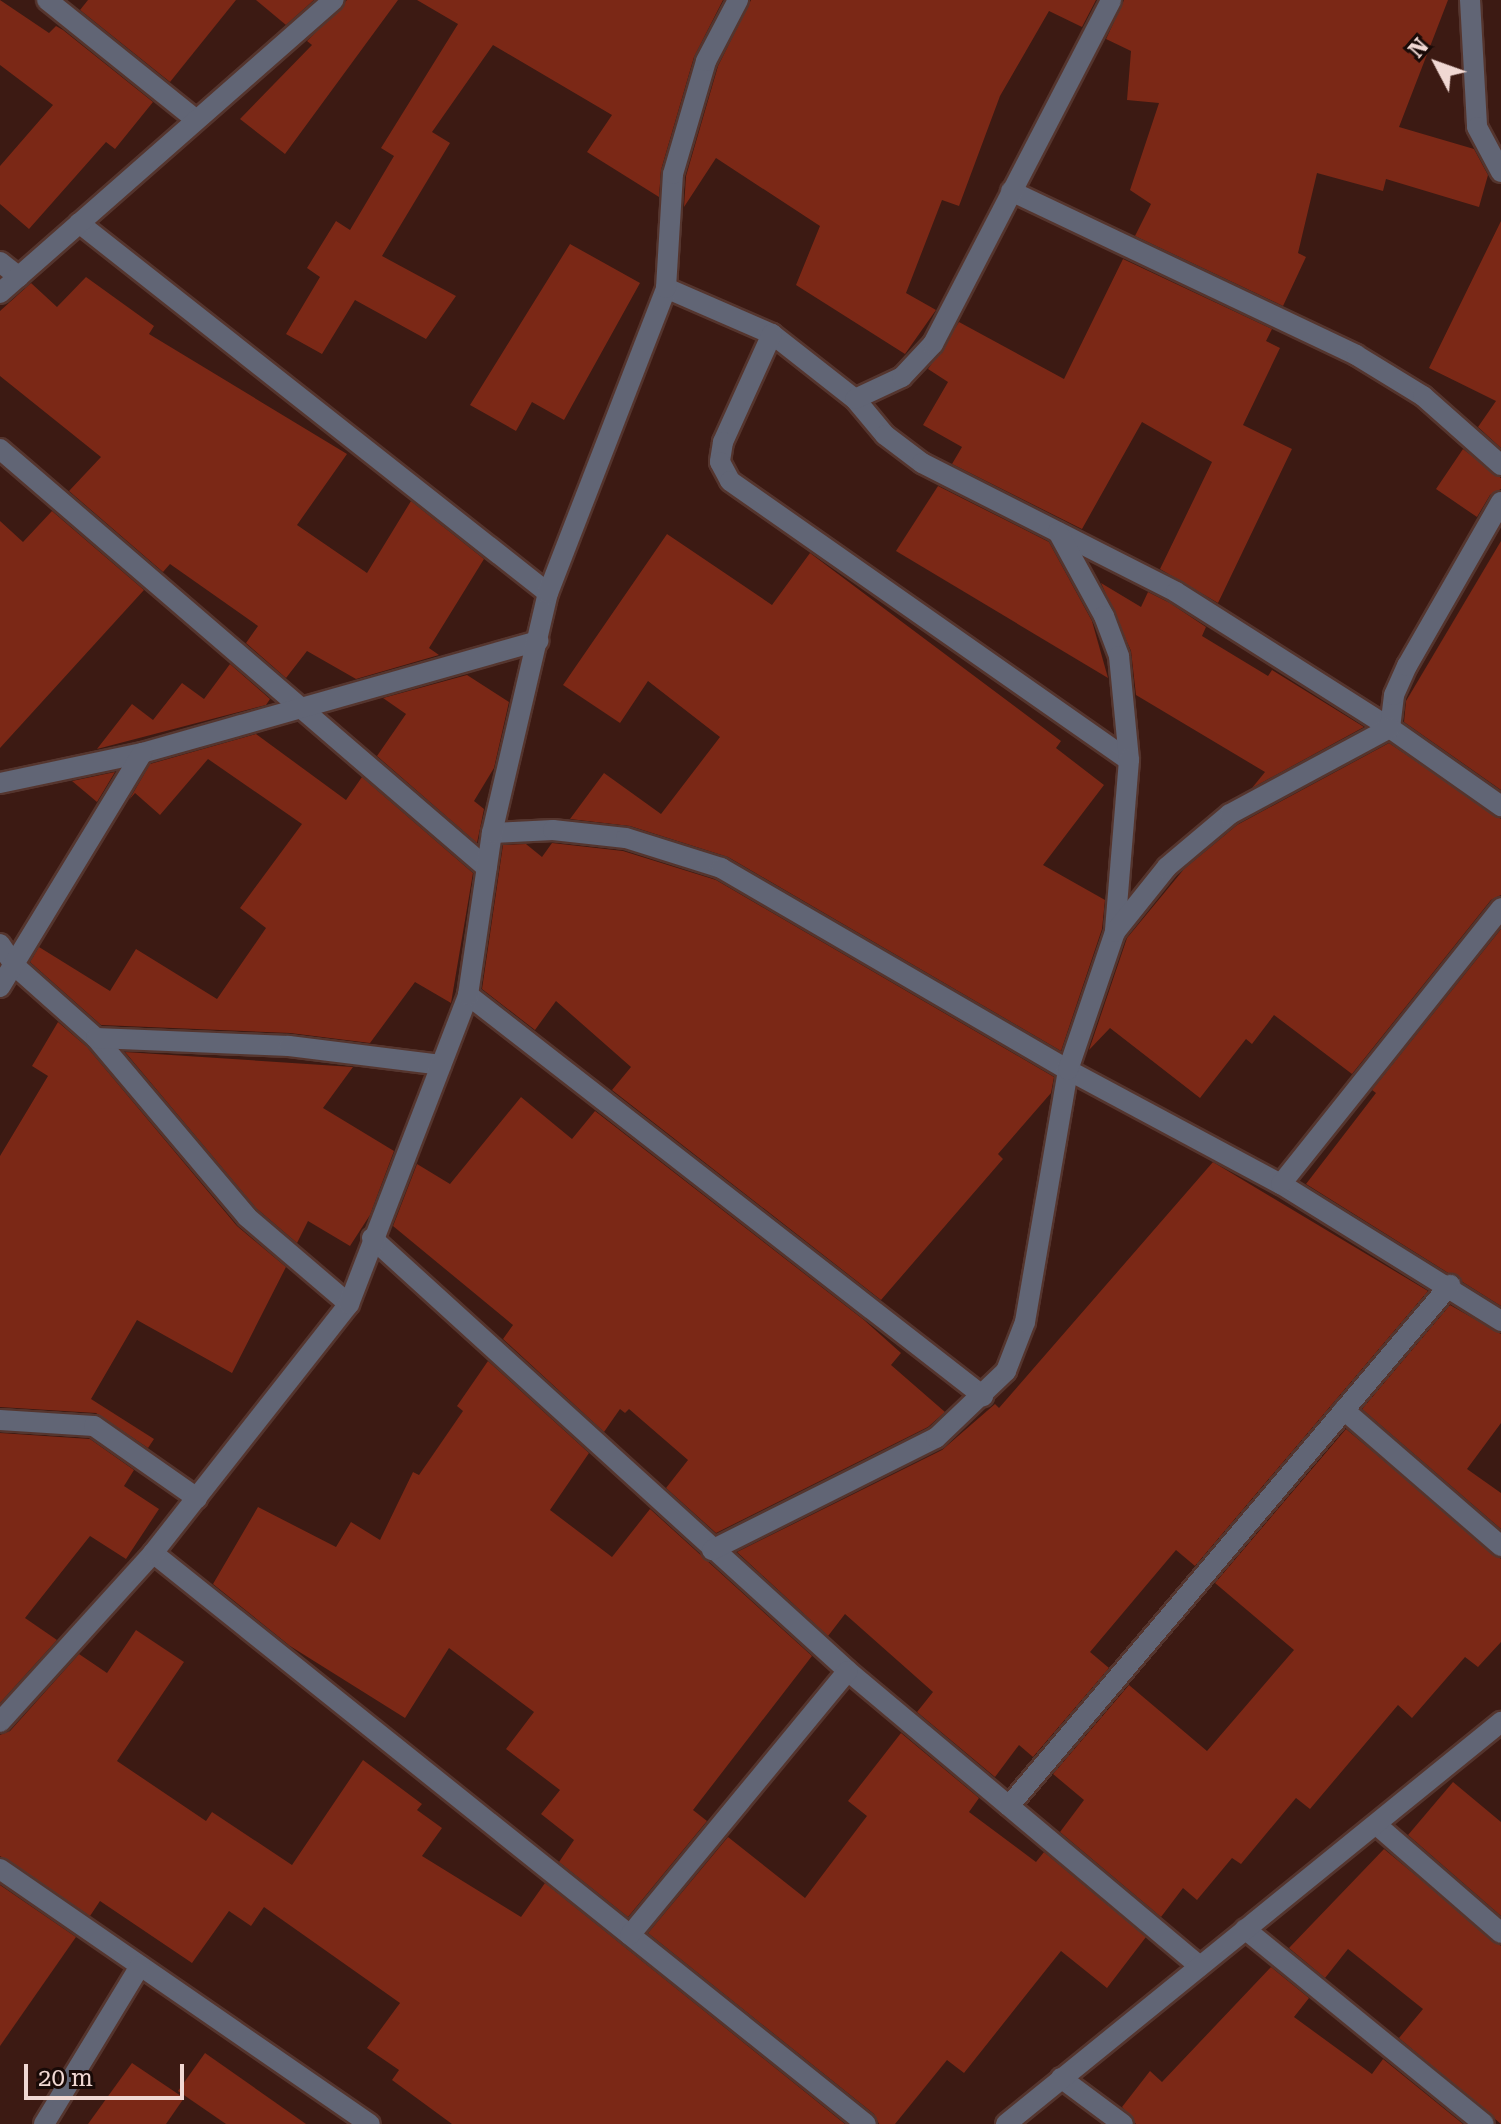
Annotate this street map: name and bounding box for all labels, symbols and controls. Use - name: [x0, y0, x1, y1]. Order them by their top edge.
- north arrow: [1397, 24, 1477, 104]
- text: N: [1404, 33, 1433, 63]
- scale bar: [28, 2048, 188, 2098]
- text: 20 m: [38, 2064, 93, 2092]

